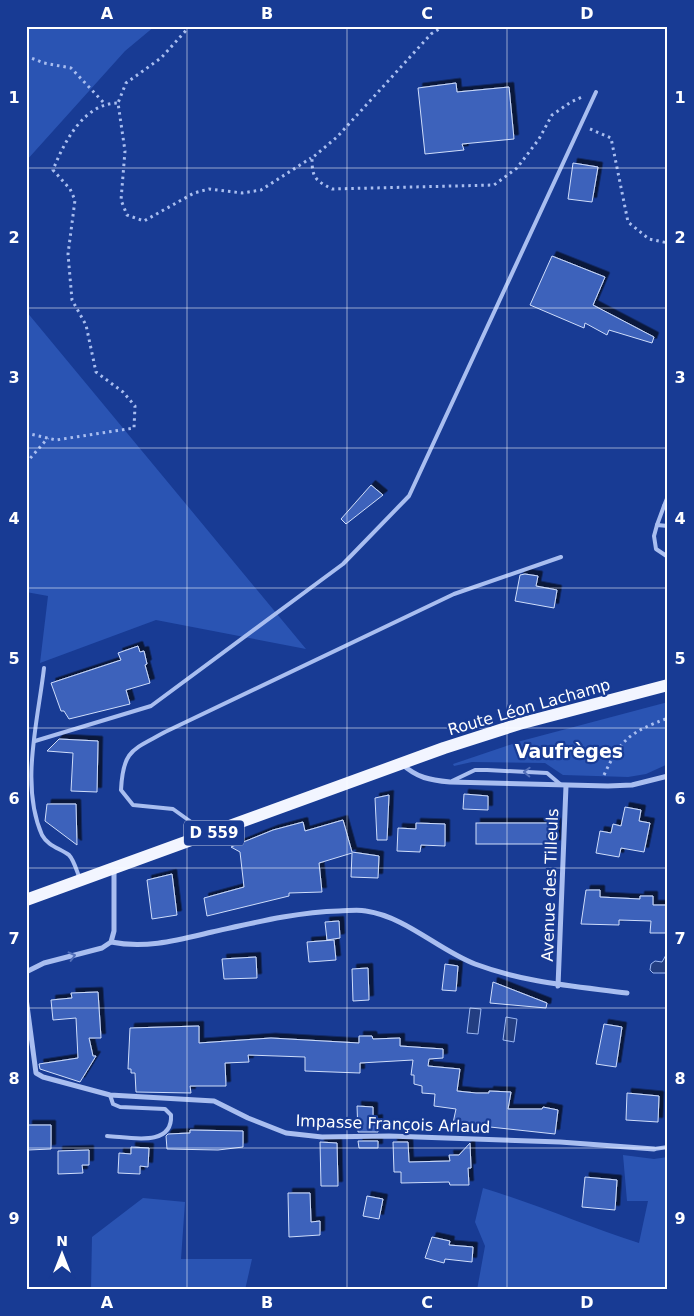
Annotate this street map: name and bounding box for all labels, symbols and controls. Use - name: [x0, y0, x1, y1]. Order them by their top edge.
- text: A: [101, 4, 114, 23]
- text: B: [261, 4, 273, 23]
- text: C: [421, 4, 433, 23]
- text: D: [580, 4, 594, 23]
- text: 1: [8, 88, 20, 107]
- text: 1: [674, 88, 686, 107]
- text: 2: [8, 228, 20, 247]
- text: 2: [674, 228, 686, 247]
- text: 3: [8, 368, 20, 387]
- text: 3: [674, 368, 686, 387]
- text: 4: [8, 509, 20, 528]
- text: 4: [674, 509, 686, 528]
- text: 5: [8, 649, 20, 668]
- text: 5: [674, 649, 686, 668]
- street label: Route Léon Lachamp: [446, 675, 612, 739]
- district label: Vaufrèges: [515, 740, 623, 762]
- one-way arrow: [523, 767, 530, 777]
- text: 6: [8, 789, 20, 808]
- text: 6: [674, 789, 686, 808]
- street label: Avenue des Tilleuls: [538, 808, 562, 962]
- road number: D 559: [184, 820, 244, 846]
- text: 7: [8, 929, 20, 948]
- text: 7: [674, 929, 686, 948]
- one-way arrow: [67, 951, 76, 962]
- text: 8: [8, 1069, 20, 1088]
- text: 8: [674, 1069, 686, 1088]
- street label: Impasse François Arlaud: [295, 1111, 491, 1137]
- text: 9: [8, 1209, 20, 1228]
- text: 9: [674, 1209, 686, 1228]
- north arrow: [38, 1228, 88, 1278]
- text: N: [56, 1233, 68, 1249]
- text: A: [101, 1293, 114, 1312]
- text: B: [261, 1293, 273, 1312]
- text: C: [421, 1293, 433, 1312]
- text: D: [580, 1293, 594, 1312]

